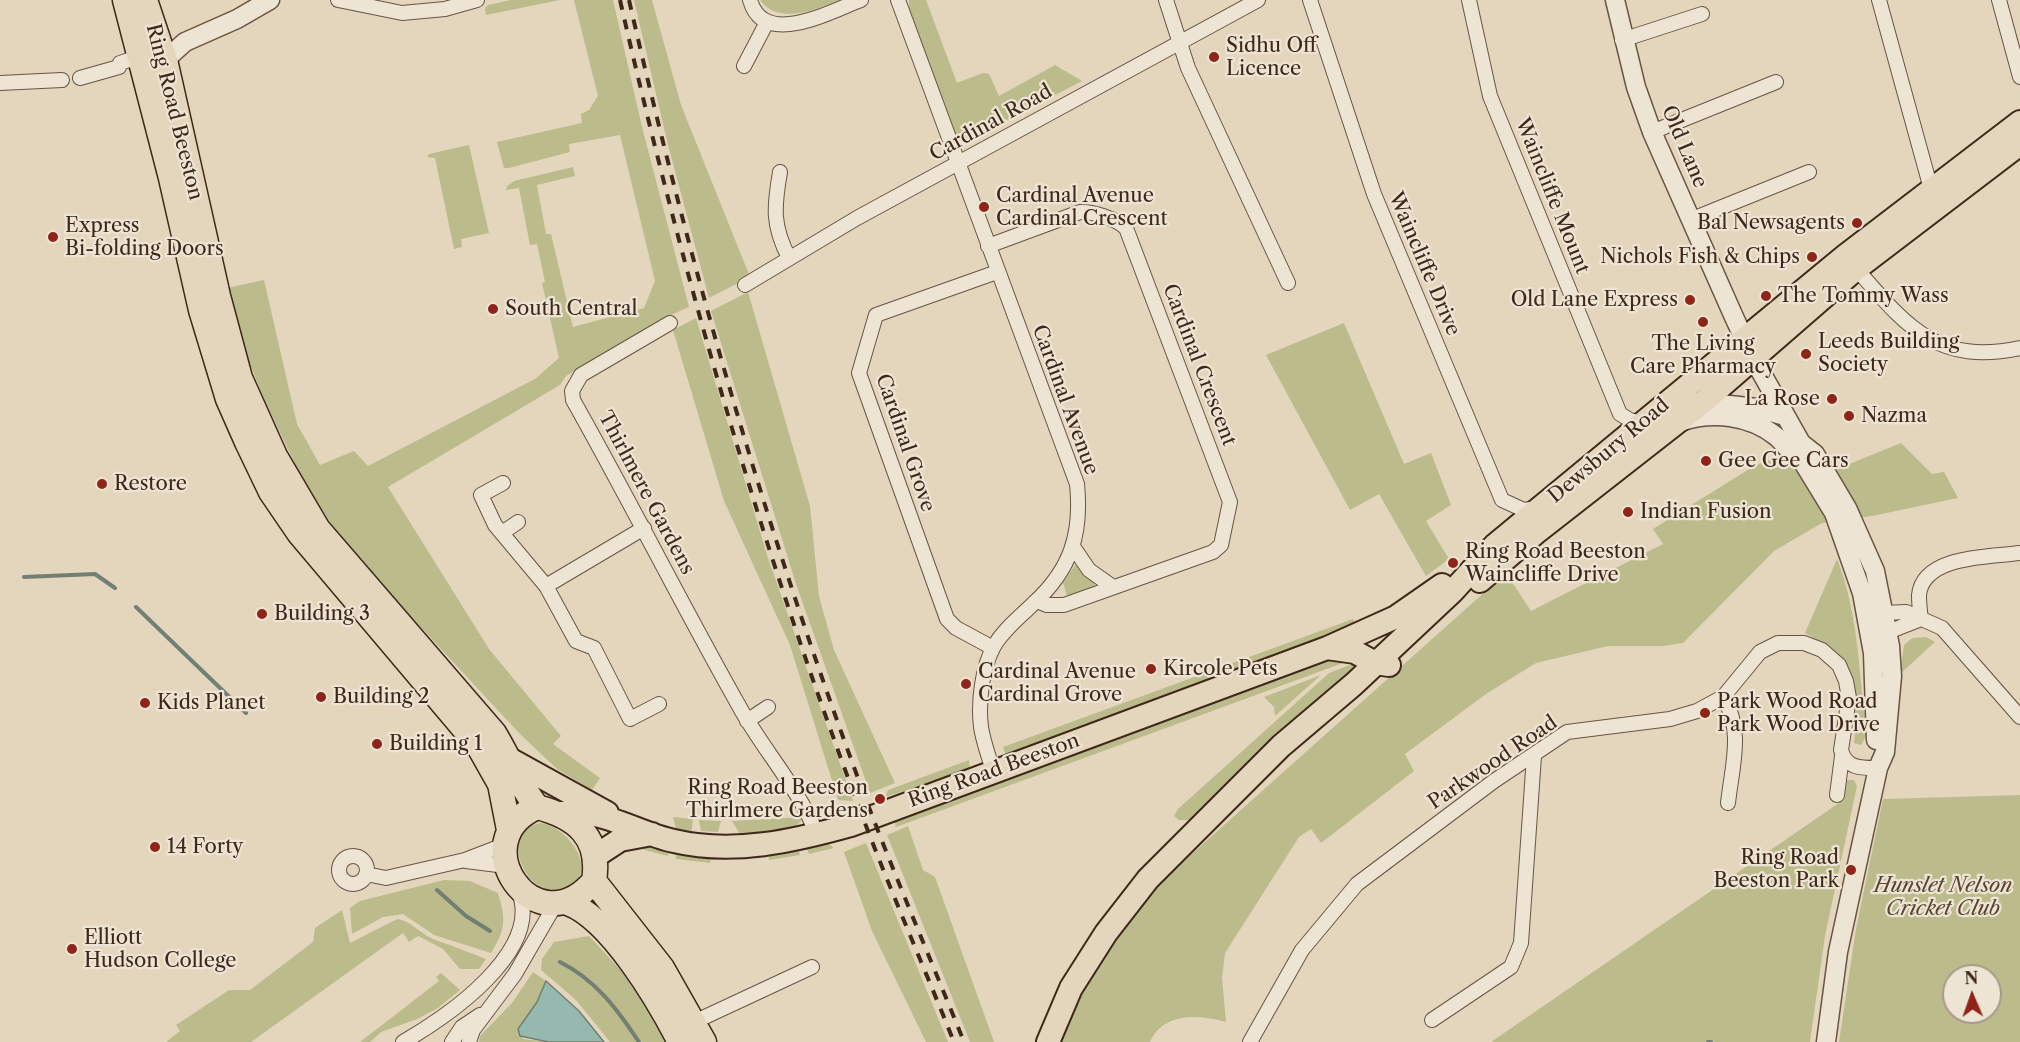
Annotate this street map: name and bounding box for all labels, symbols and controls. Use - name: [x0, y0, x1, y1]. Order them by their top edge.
- street label: Ring Road Beeston: [140, 21, 208, 203]
- place label: Sidhu Off Licence: [1226, 34, 1317, 81]
- marker: Sidhu Off Licence: [1207, 50, 1221, 64]
- street label: Cardinal Road: [926, 79, 1056, 167]
- street label: Old Lane: [1656, 102, 1712, 192]
- street label: Waincliffe Mount: [1510, 115, 1594, 277]
- place label: Cardinal Avenue Cardinal Crescent: [996, 184, 1168, 231]
- street label: Waincliffe Drive: [1383, 189, 1465, 339]
- marker: Cardinal Avenue Cardinal Crescent: [977, 200, 991, 214]
- place label: Bal Newsagents: [1697, 211, 1845, 235]
- place label: Express Bi-folding Doors: [65, 214, 224, 261]
- marker: Bal Newsagents: [1850, 216, 1864, 230]
- marker: Express Bi-folding Doors: [46, 230, 60, 244]
- place label: Nichols Fish & Chips: [1600, 245, 1800, 269]
- marker: Nichols Fish & Chips: [1805, 250, 1819, 264]
- street label: Cardinal Crescent: [1157, 281, 1241, 449]
- place label: The Tommy Wass: [1778, 284, 1949, 308]
- place label: Old Lane Express: [1511, 288, 1678, 312]
- marker: The Tommy Wass: [1759, 289, 1773, 303]
- marker: Old Lane Express: [1683, 293, 1697, 307]
- place label: South Central: [505, 297, 638, 321]
- marker: South Central: [486, 302, 500, 316]
- marker: The Living Care Pharmacy: [1696, 315, 1710, 329]
- street label: Cardinal Avenue: [1027, 322, 1103, 478]
- place label: Leeds Building Society: [1818, 330, 1959, 377]
- place label: The Living Care Pharmacy: [1630, 332, 1776, 379]
- marker: Leeds Building Society: [1799, 347, 1813, 361]
- street label: Cardinal Grove: [870, 371, 940, 515]
- place label: La Rose: [1744, 387, 1820, 411]
- marker: La Rose: [1825, 392, 1839, 406]
- street label: Dewsbury Road: [1544, 393, 1674, 509]
- place label: Nazma: [1861, 404, 1927, 428]
- street label: Thirlmere Gardens: [593, 407, 699, 579]
- marker: Nazma: [1842, 409, 1856, 423]
- place label: Gee Gee Cars: [1718, 449, 1849, 473]
- marker: Gee Gee Cars: [1699, 454, 1713, 468]
- place label: Restore: [114, 472, 187, 496]
- marker: Restore: [95, 477, 109, 491]
- place label: Indian Fusion: [1640, 500, 1772, 524]
- marker: Indian Fusion: [1621, 505, 1635, 519]
- place label: Ring Road Beeston Waincliffe Drive: [1465, 540, 1646, 587]
- marker: Ring Road Beeston Waincliffe Drive: [1446, 556, 1460, 570]
- place label: Building 3: [274, 602, 370, 626]
- marker: Building 3: [255, 607, 269, 621]
- place label: Kircole Pets: [1163, 657, 1278, 681]
- place label: Cardinal Avenue Cardinal Grove: [978, 660, 1136, 707]
- marker: Kircole Pets: [1144, 662, 1158, 676]
- marker: Cardinal Avenue Cardinal Grove: [959, 677, 973, 691]
- place label: Building 2: [333, 685, 429, 709]
- marker: Building 2: [314, 690, 328, 704]
- place label: Park Wood Road Park Wood Drive: [1717, 690, 1880, 737]
- place label: Kids Planet: [157, 691, 265, 715]
- marker: Kids Planet: [138, 696, 152, 710]
- marker: Park Wood Road Park Wood Drive: [1698, 706, 1712, 720]
- street label: Parkwood Road: [1424, 711, 1562, 815]
- street label: Ring Road Beeston: [905, 729, 1083, 813]
- place label: Building 1: [389, 732, 482, 756]
- marker: Building 1: [370, 737, 384, 751]
- place label: Ring Road Beeston Thirlmere Gardens: [686, 776, 868, 823]
- marker: Ring Road Beeston Thirlmere Gardens: [873, 792, 887, 806]
- place label: 14 Forty: [167, 835, 243, 859]
- marker: 14 Forty: [148, 840, 162, 854]
- place label: Ring Road Beeston Park: [1713, 846, 1839, 893]
- marker: Ring Road Beeston Park: [1844, 863, 1858, 877]
- park label: Hunslet Nelson Cricket Club: [1874, 874, 2012, 921]
- place label: Elliott Hudson College: [84, 926, 237, 973]
- marker: Elliott Hudson College: [65, 942, 79, 956]
- north arrow: [1942, 964, 2002, 1024]
- text: N: [1964, 968, 1979, 988]

